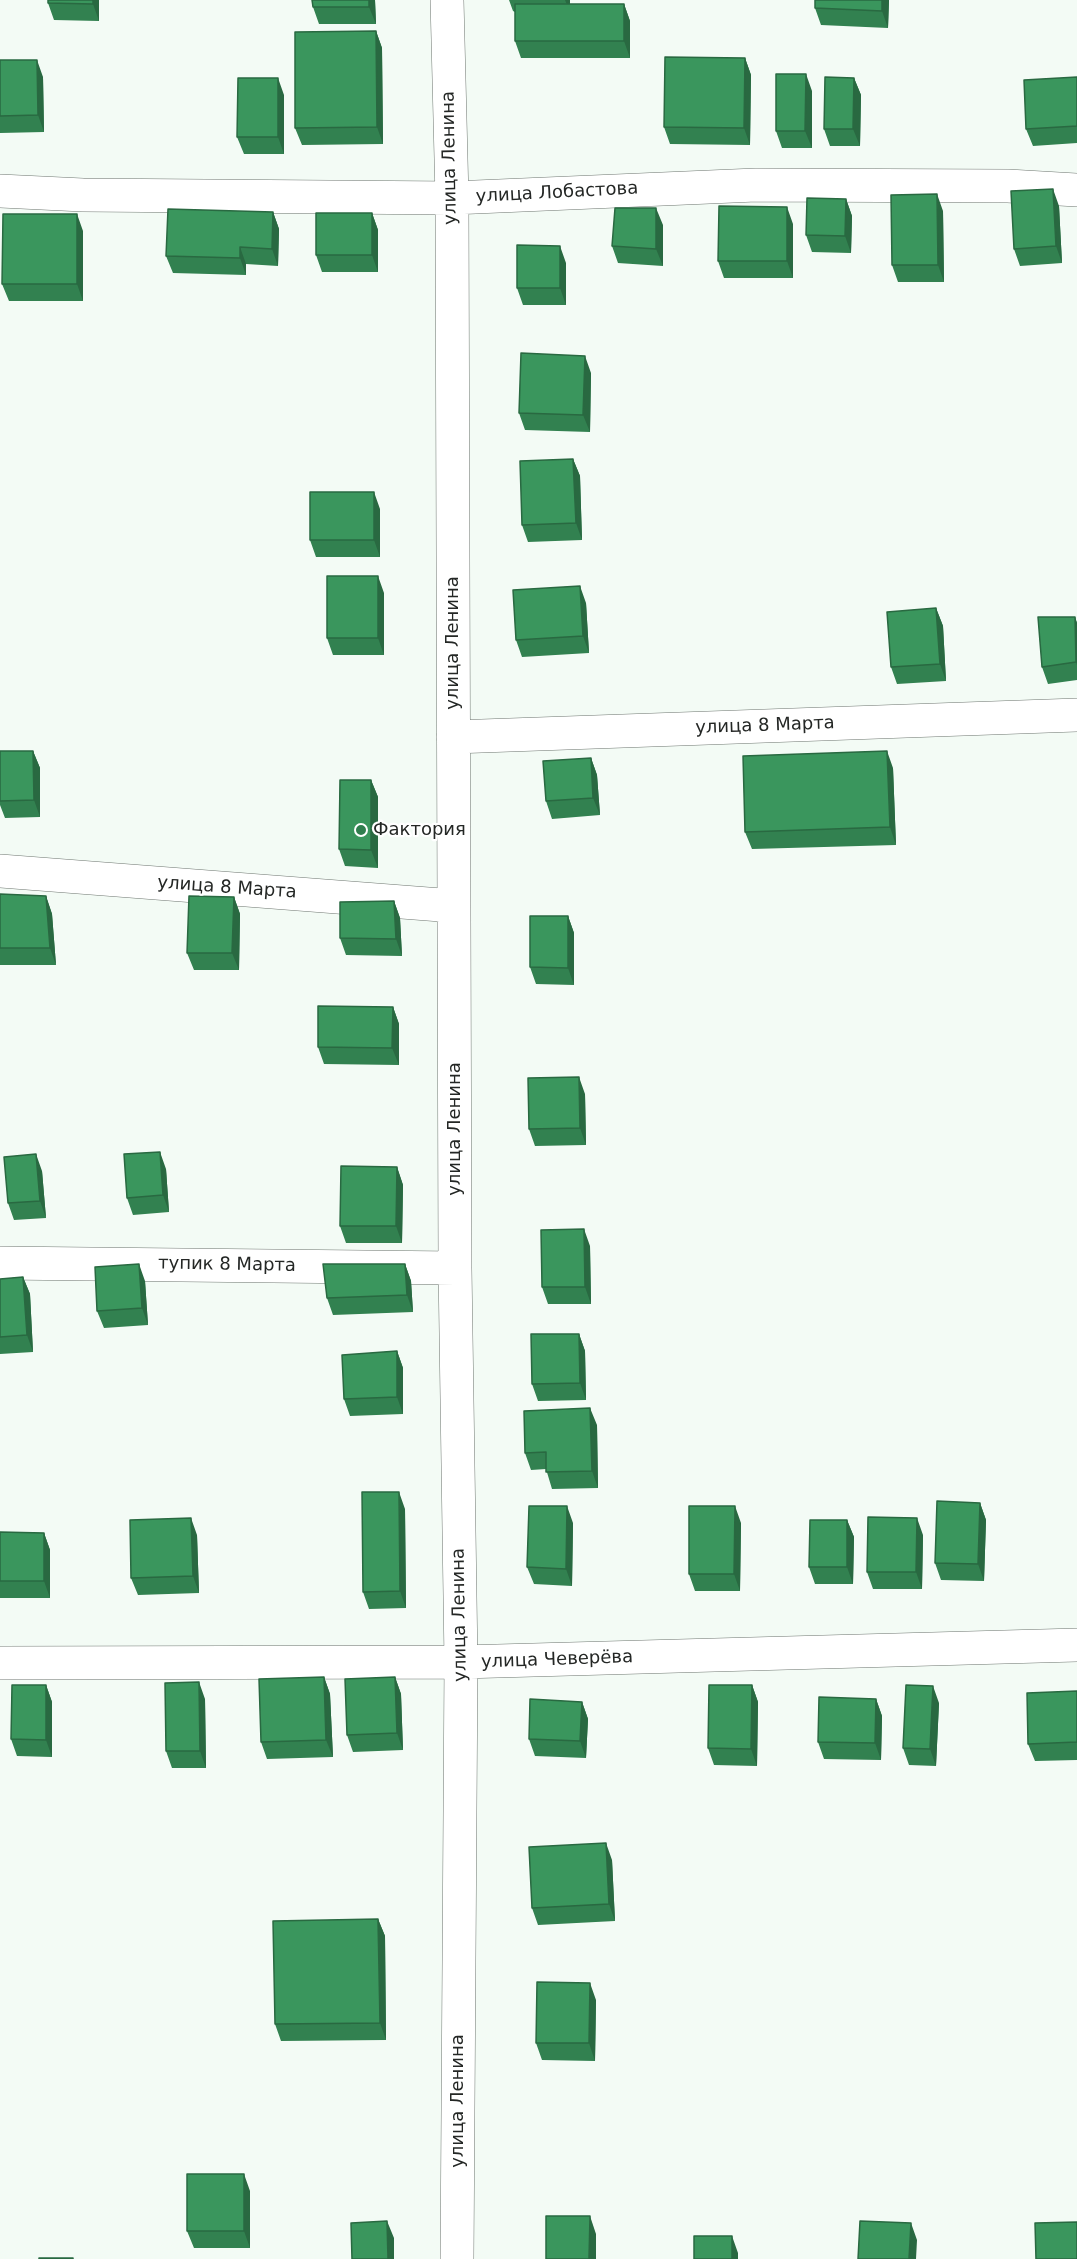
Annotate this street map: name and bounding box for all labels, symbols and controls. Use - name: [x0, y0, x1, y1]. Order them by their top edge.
- street label: улица Ленина: [438, 91, 462, 225]
- street label: улица Лобастова: [475, 178, 639, 208]
- street label: улица Ленина: [442, 576, 464, 710]
- street label: улица 8 Марта: [695, 713, 835, 739]
- place label: Фактория: [373, 819, 466, 841]
- marker: Фактория: [354, 823, 368, 837]
- street label: улица 8 Марта: [157, 872, 297, 904]
- street label: улица Ленина: [444, 1062, 466, 1196]
- street label: тупик 8 Марта: [158, 1253, 296, 1277]
- street label: улица Ленина: [448, 1548, 472, 1682]
- street label: улица Чеверёва: [481, 1647, 633, 1673]
- street label: улица Ленина: [447, 2034, 469, 2168]

